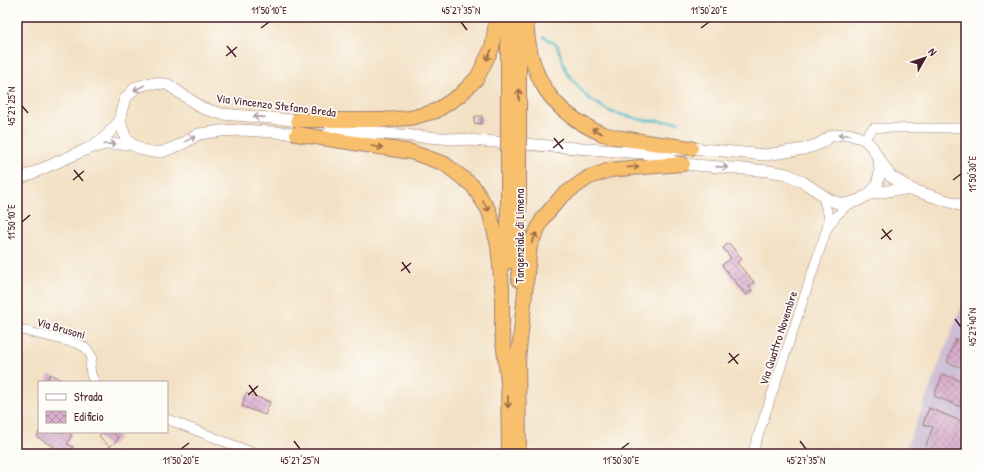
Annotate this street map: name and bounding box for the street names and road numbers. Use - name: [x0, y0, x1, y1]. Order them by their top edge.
- street label: Via Vincenzo Stefano Breda: [215, 89, 337, 121]
- street label: Tangenziale di Limena: [511, 188, 528, 283]
- street label: Via Quattro Novembre: [755, 289, 801, 387]
- street label: Via Brusoni: [35, 313, 87, 343]

